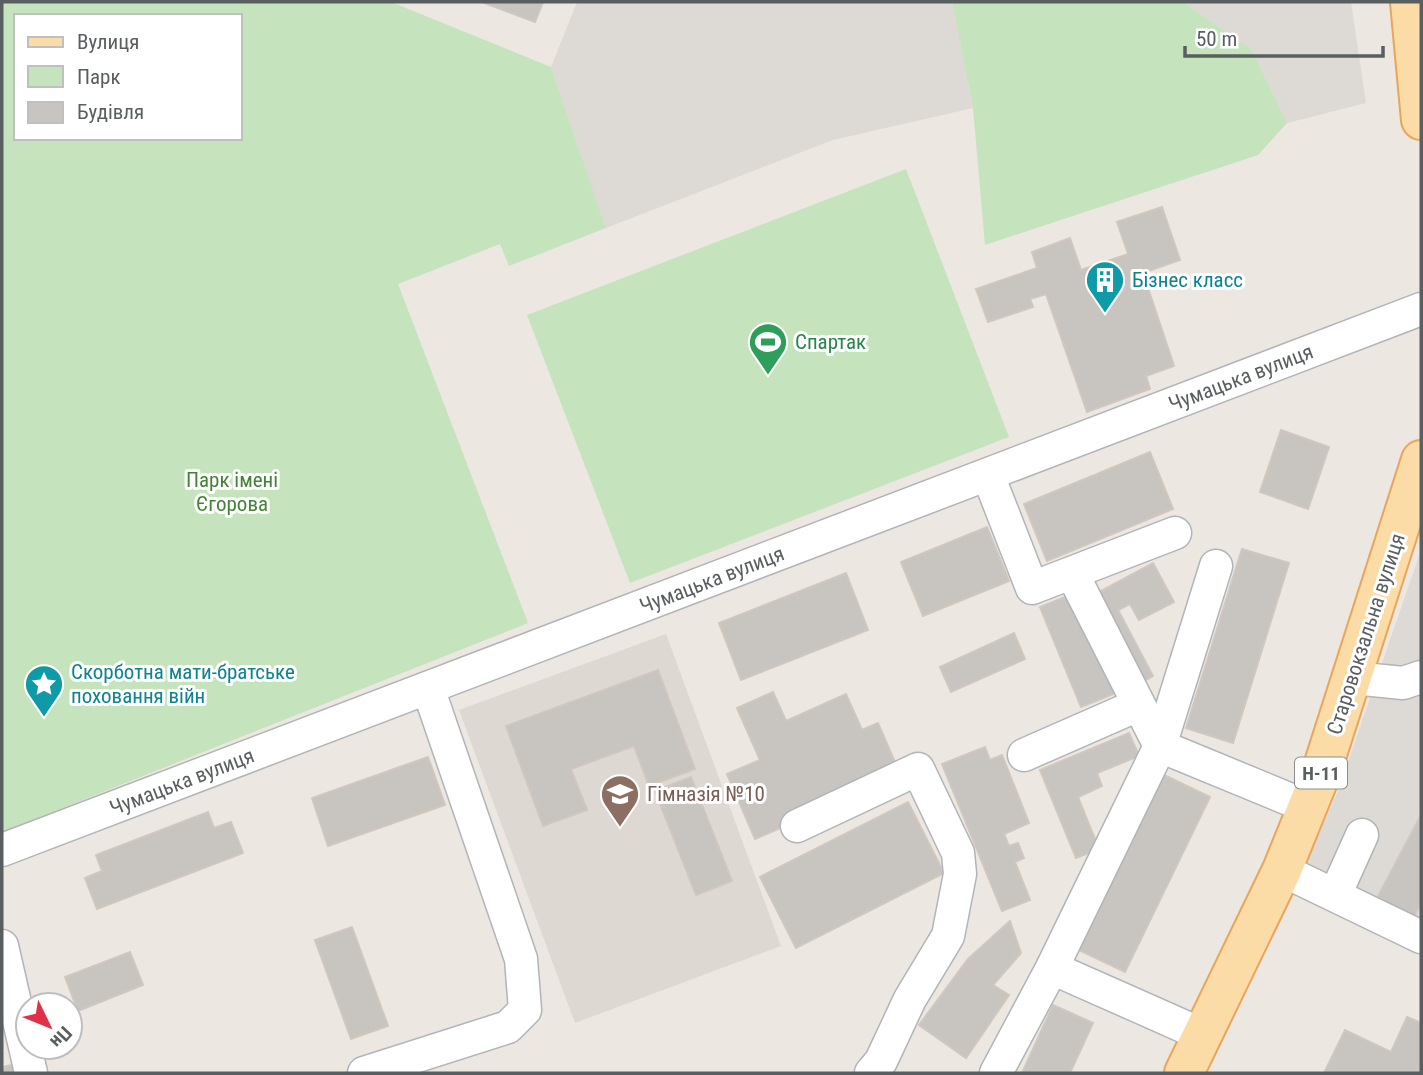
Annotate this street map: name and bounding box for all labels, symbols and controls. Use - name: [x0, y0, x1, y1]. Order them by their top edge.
- legend: [14, 14, 242, 140]
- scale bar: [1185, 14, 1383, 58]
- text: 50 m: [1196, 27, 1237, 51]
- text: Вулиця: [77, 30, 139, 54]
- text: Парк: [77, 65, 121, 89]
- text: Будівля: [77, 100, 144, 124]
- building icon: Бізнес класс: [1084, 259, 1126, 314]
- place label: Бізнес класс: [1132, 268, 1243, 292]
- sports icon: Спартак: [747, 321, 789, 376]
- place label: Спартак: [795, 330, 866, 354]
- street label: Чумацька вулиця: [1166, 339, 1316, 417]
- park label: Парк імені Єгорова: [186, 468, 278, 516]
- street label: Старовокзальна вулиця: [1322, 530, 1410, 738]
- street label: Чумацька вулиця: [637, 541, 787, 619]
- place label: Скорботна мати-братське поховання війн: [71, 660, 295, 708]
- place icon: Скорботна мати-братське поховання війн: [23, 663, 65, 718]
- street label: Чумацька вулиця: [107, 743, 257, 821]
- road number: Н-11: [1295, 758, 1347, 788]
- school or university icon: Гімназія №10: [599, 773, 641, 828]
- place label: Гімназія №10: [647, 782, 765, 806]
- north arrow: [14, 991, 84, 1061]
- text: Пн: [45, 1022, 77, 1053]

